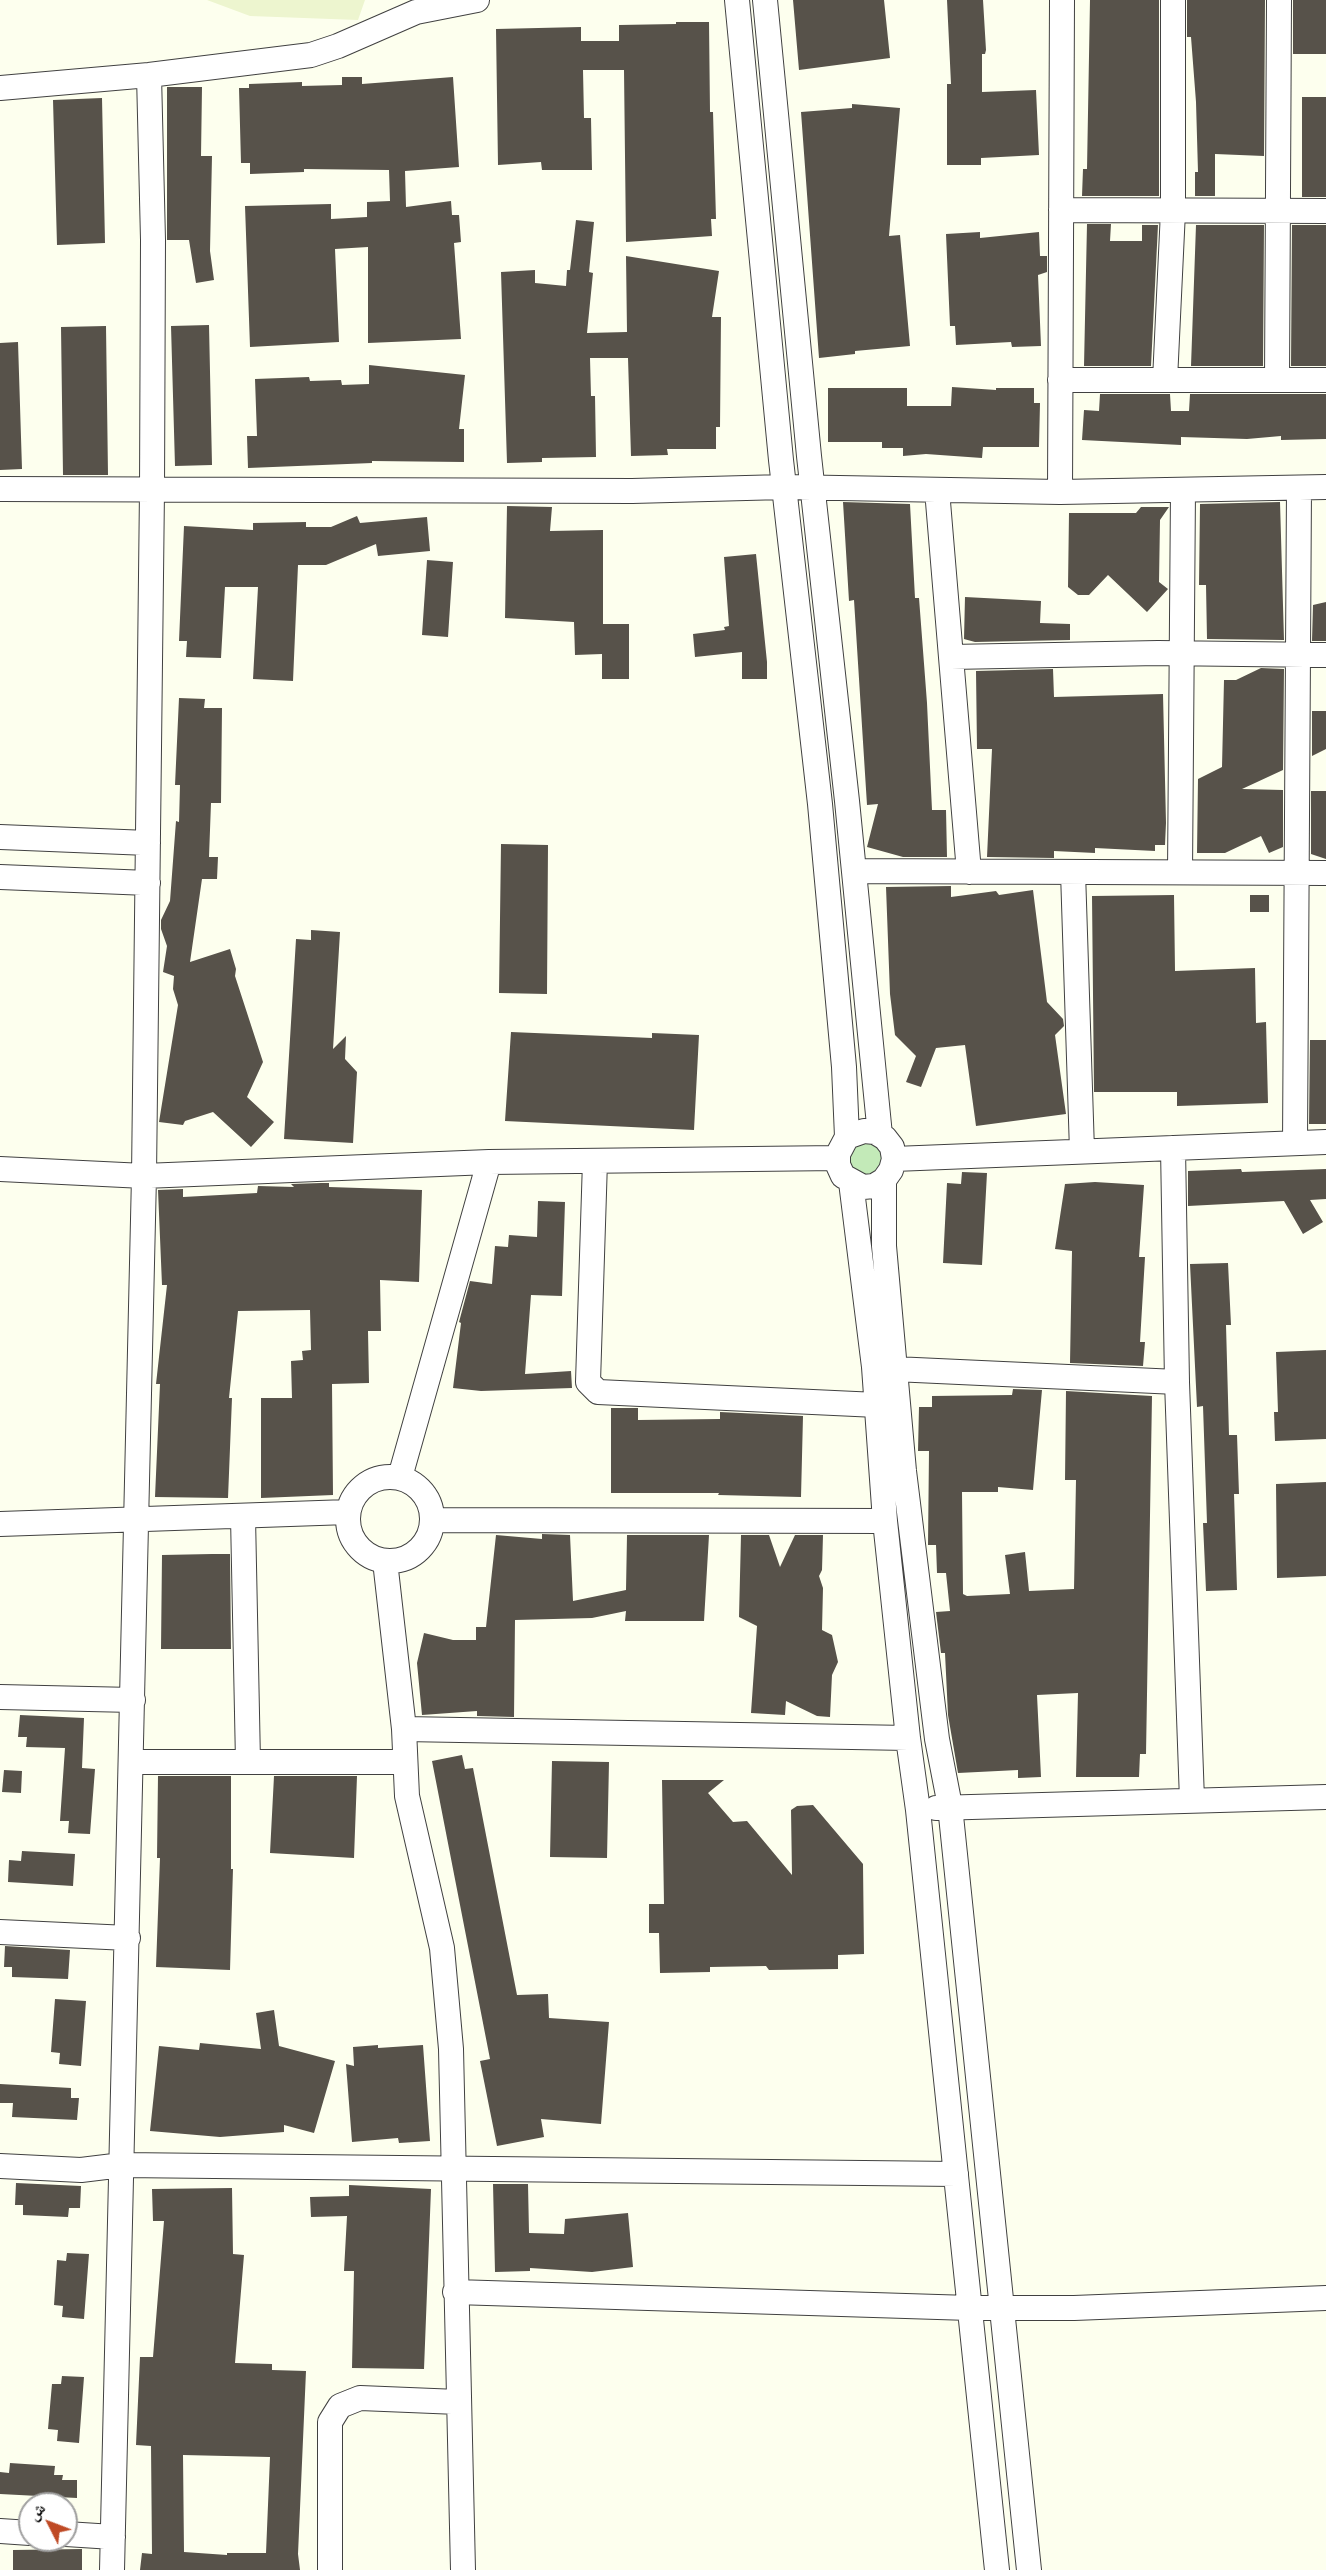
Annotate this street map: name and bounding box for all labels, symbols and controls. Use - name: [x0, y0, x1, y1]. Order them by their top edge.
- north arrow: [18, 2492, 78, 2552]
- text: ش: [22, 2498, 50, 2525]

